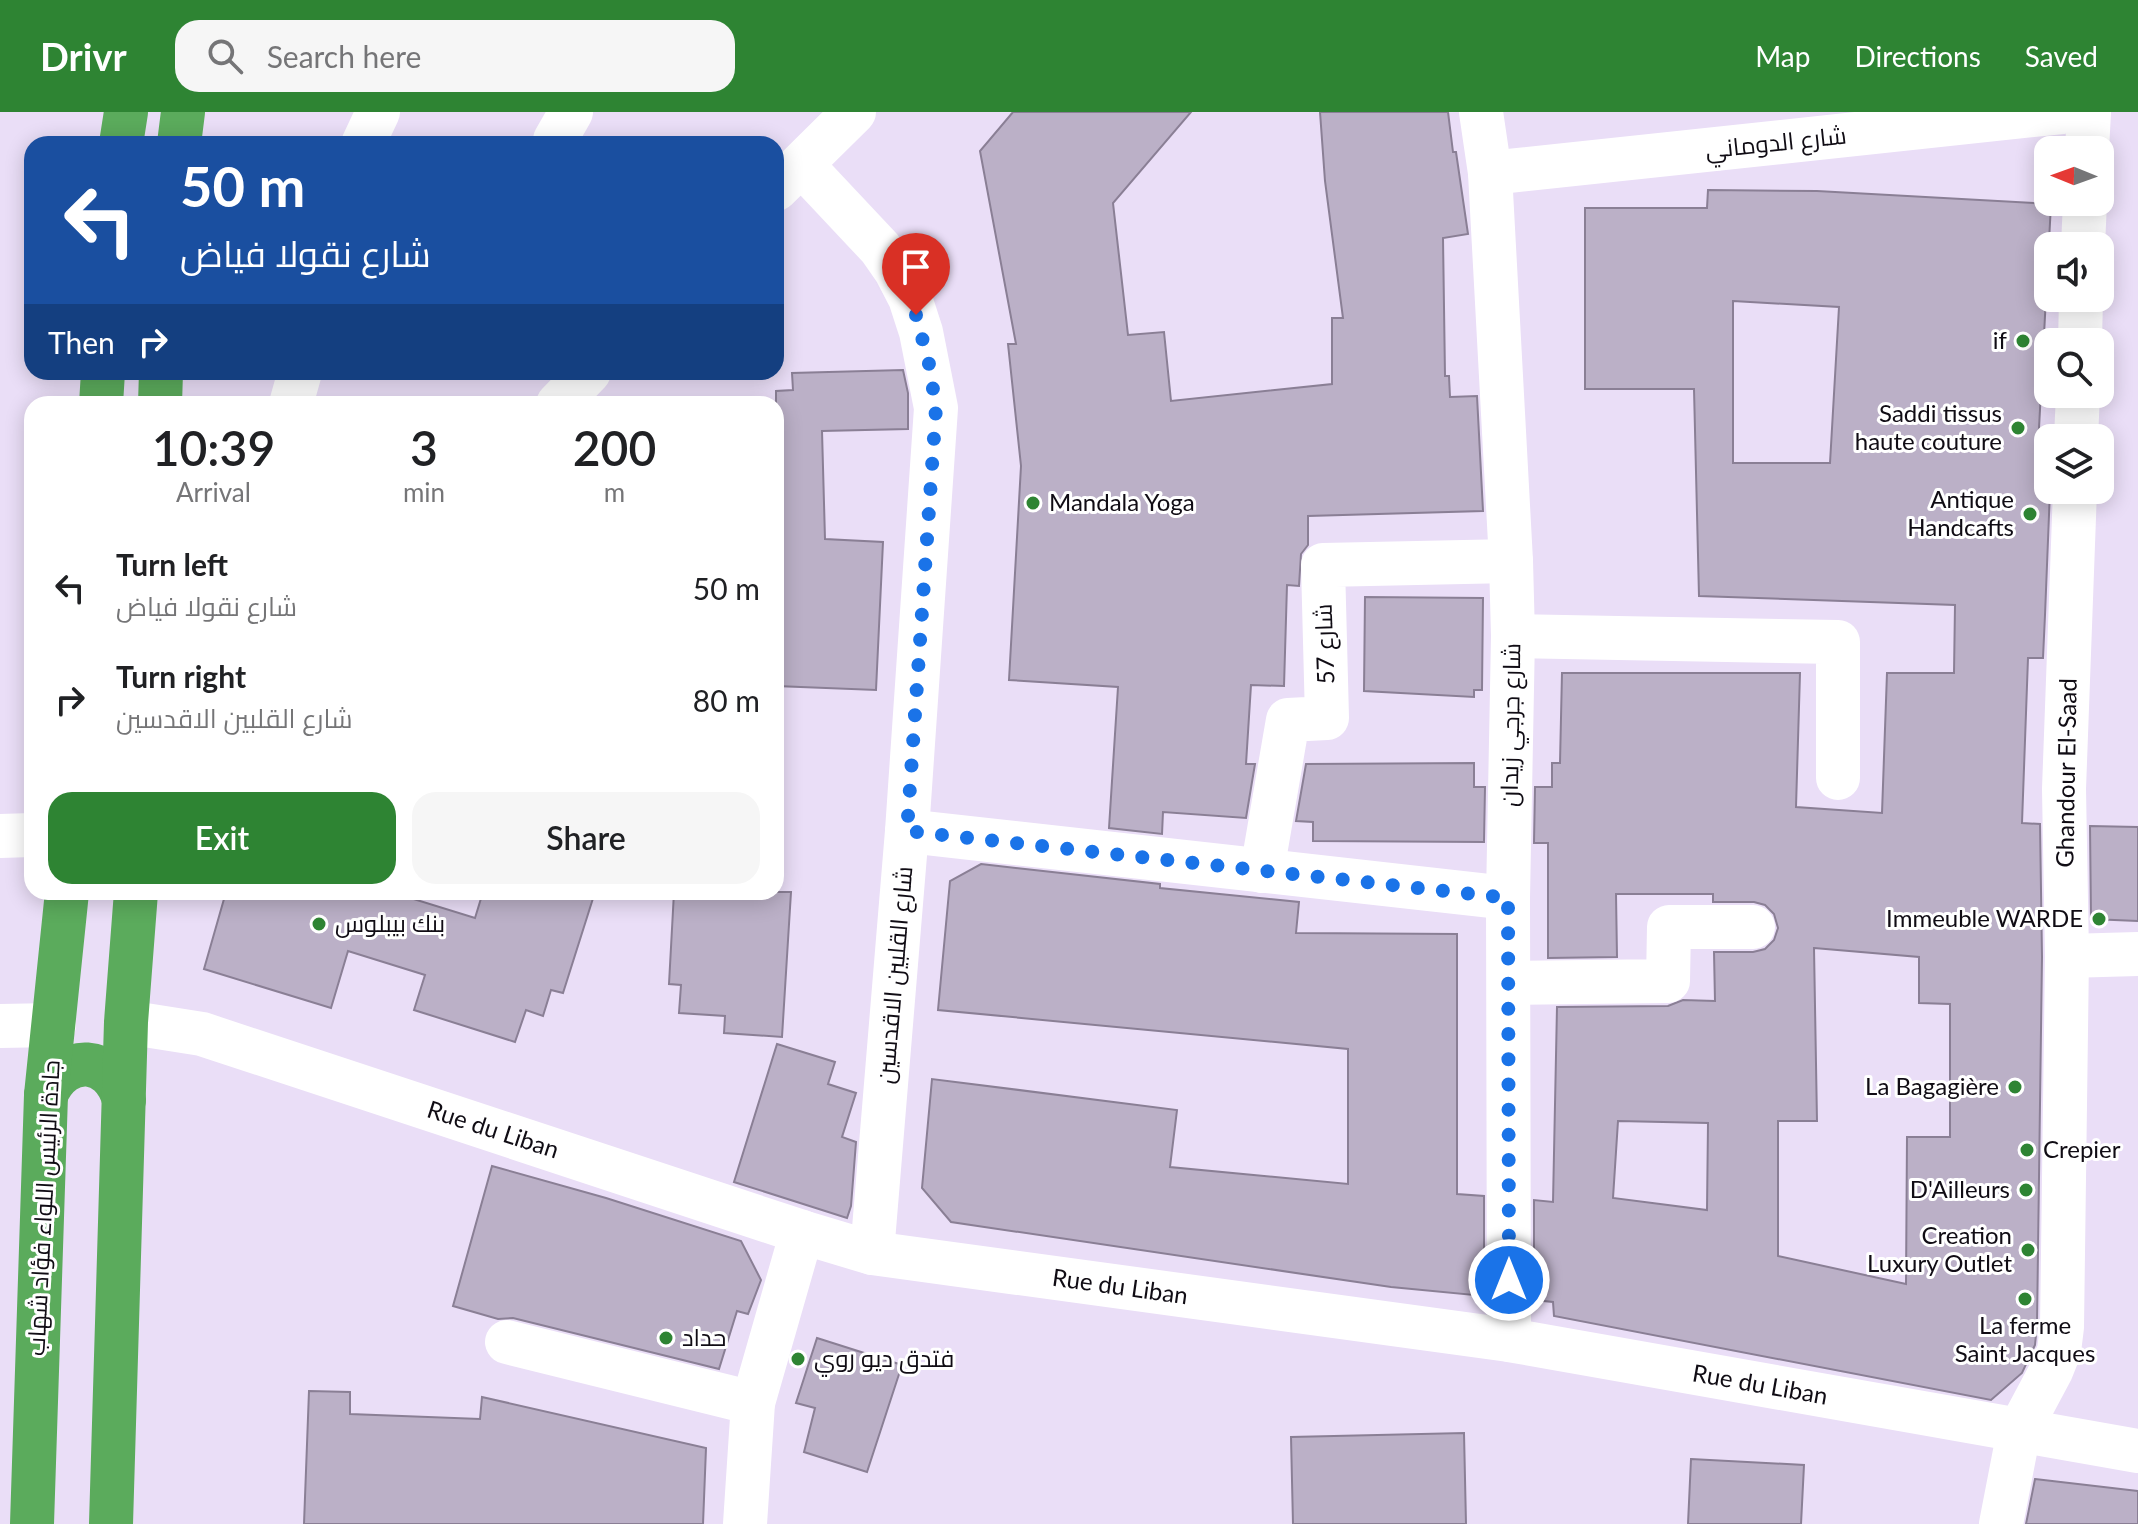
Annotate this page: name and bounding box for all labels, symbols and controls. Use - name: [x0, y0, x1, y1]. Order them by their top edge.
- search box: [175, 20, 735, 92]
- text: Drivr: [40, 33, 127, 79]
- icon: search: [203, 34, 247, 78]
- text: Search here: [267, 38, 421, 74]
- text: Map: [1755, 39, 1810, 73]
- text: Directions: [1854, 39, 1981, 73]
- text: Saved: [2025, 39, 2098, 73]
- street label: شارع الدوماني: [1704, 120, 1848, 169]
- north arrow: [2034, 136, 2114, 216]
- map controls: [2034, 136, 2114, 504]
- text: 50 m: [180, 152, 305, 219]
- icon: left: [48, 168, 152, 272]
- text: شارع نقولا فياض: [180, 231, 431, 275]
- button: sound: [2034, 232, 2114, 312]
- pin: [882, 233, 950, 315]
- icon: arrive: [894, 245, 938, 289]
- icon: right: [131, 320, 175, 364]
- text: Then: [48, 324, 115, 360]
- place label: if: [1993, 325, 2008, 354]
- button: search: [2034, 328, 2114, 408]
- marker: if: [2014, 332, 2032, 350]
- place label: Saddi tissus haute couture: [1855, 398, 2002, 455]
- text: 10:39: [152, 419, 275, 476]
- text: 3: [410, 419, 438, 476]
- text: 200: [573, 419, 656, 476]
- marker: Saddi tissus haute couture: [2009, 419, 2027, 437]
- button: layers: [2034, 424, 2114, 504]
- text: Arrival: [176, 476, 251, 508]
- text: min: [403, 476, 445, 508]
- text: m: [604, 476, 625, 508]
- place label: Antique Handcafts: [1907, 484, 2014, 541]
- place label: Mandala Yoga: [1049, 487, 1195, 516]
- marker: Mandala Yoga: [1024, 494, 1042, 512]
- marker: Antique Handcafts: [2021, 505, 2039, 523]
- text: Turn left: [116, 546, 228, 582]
- icon: left: [48, 566, 92, 610]
- text: 50 m: [693, 570, 760, 606]
- text: شارع نقولا فياض: [116, 590, 297, 622]
- street label: شارع 57: [1308, 603, 1342, 685]
- street label: شارع جرجي زيدان: [1494, 643, 1531, 807]
- text: Turn right: [116, 658, 246, 694]
- icon: right: [48, 678, 92, 722]
- street label: Ghandour El-Saad: [2049, 678, 2082, 868]
- text: 80 m: [693, 682, 760, 718]
- text: شارع القلبين الاقدسين: [116, 702, 353, 734]
- button: Exit: [48, 792, 396, 884]
- button: Share: [412, 792, 760, 884]
- street label: شارع القلبين الاقدسين: [870, 865, 920, 1085]
- place label: Immeuble WARDE: [1886, 903, 2083, 932]
- place label: بنك بيبلوس: [335, 908, 445, 938]
- marker: Immeuble WARDE: [2090, 910, 2108, 928]
- marker: بنك بيبلوس: [310, 915, 328, 933]
- street label: جادة الرئيس اللواء فؤاد شهاب: [20, 1059, 66, 1357]
- place label: La Bagagière: [1865, 1071, 1999, 1100]
- marker: La Bagagière: [2006, 1078, 2024, 1096]
- street label: Rue du Liban: [424, 1094, 563, 1163]
- place label: Crepier: [2043, 1134, 2121, 1163]
- marker: Crepier: [2018, 1141, 2036, 1159]
- place label: D'Ailleurs: [1910, 1174, 2010, 1203]
- marker: D'Ailleurs: [2017, 1181, 2035, 1199]
- place label: Creation Luxury Outlet: [1867, 1220, 2012, 1277]
- position arrow: [1467, 1238, 1551, 1322]
- marker: Creation Luxury Outlet: [2019, 1241, 2037, 1259]
- street label: Rue du Liban: [1051, 1262, 1190, 1309]
- marker: La ferme Saint Jacques: [2016, 1290, 2034, 1308]
- place label: La ferme Saint Jacques: [1955, 1310, 2095, 1367]
- place label: حداد: [682, 1322, 726, 1351]
- marker: حداد: [657, 1329, 675, 1347]
- place label: فتدق ديو روي: [814, 1343, 954, 1377]
- marker: فتدق ديو روي: [789, 1350, 807, 1368]
- street label: Rue du Liban: [1690, 1357, 1830, 1410]

